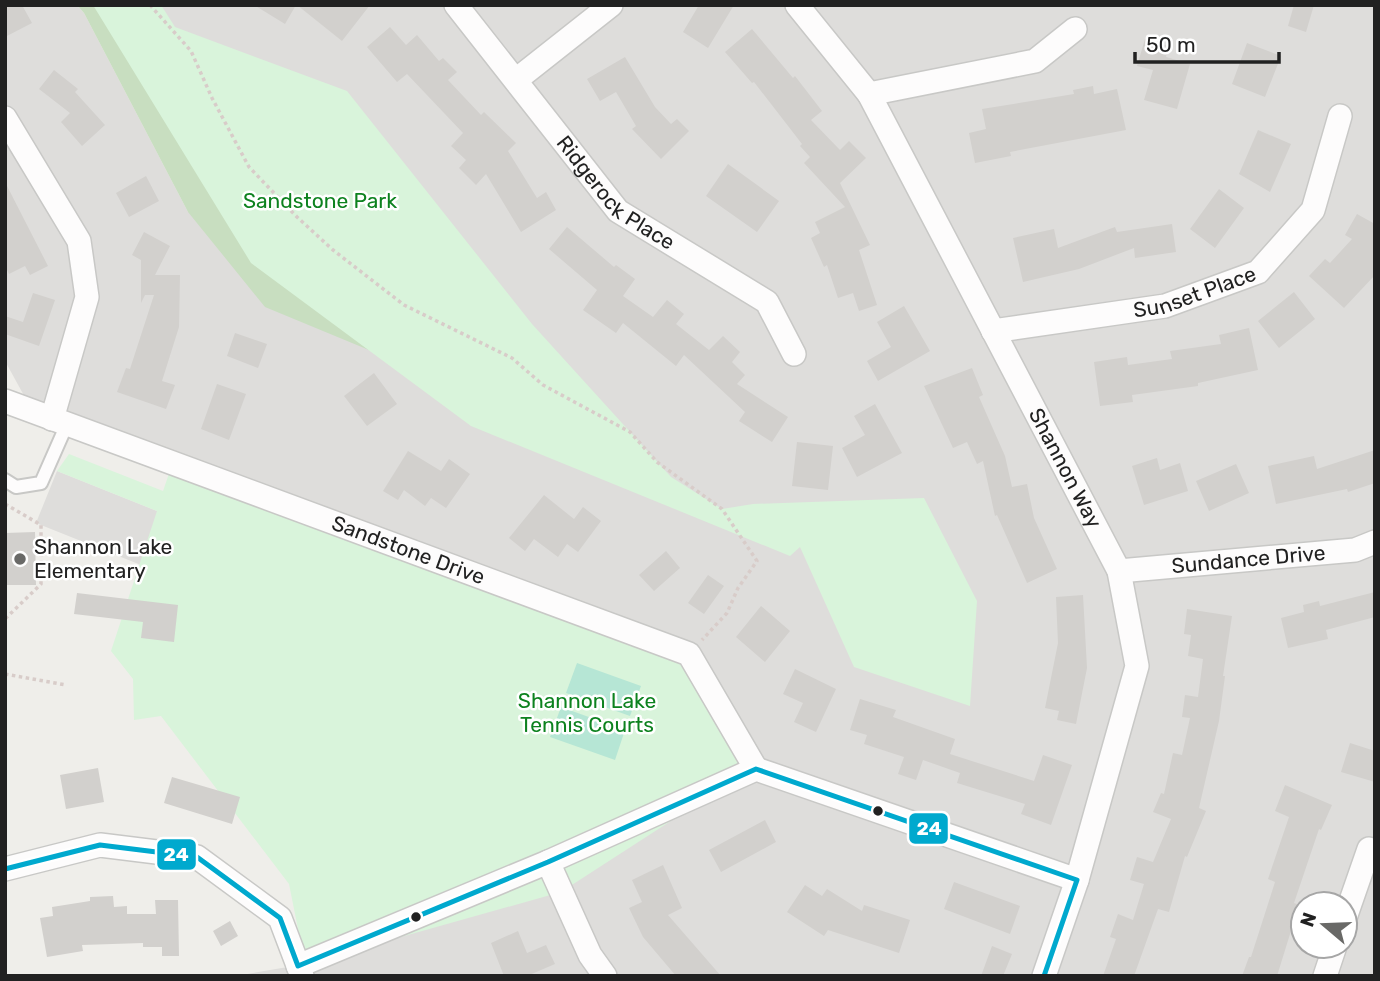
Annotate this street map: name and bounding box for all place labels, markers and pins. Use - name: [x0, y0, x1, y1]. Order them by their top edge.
- place label: Shannon Lake Elementary: [34, 534, 172, 583]
- marker: Shannon Lake Elementary: [12, 551, 28, 567]
- unlabelled marker: [871, 804, 885, 818]
- unlabelled marker: [409, 910, 423, 924]

